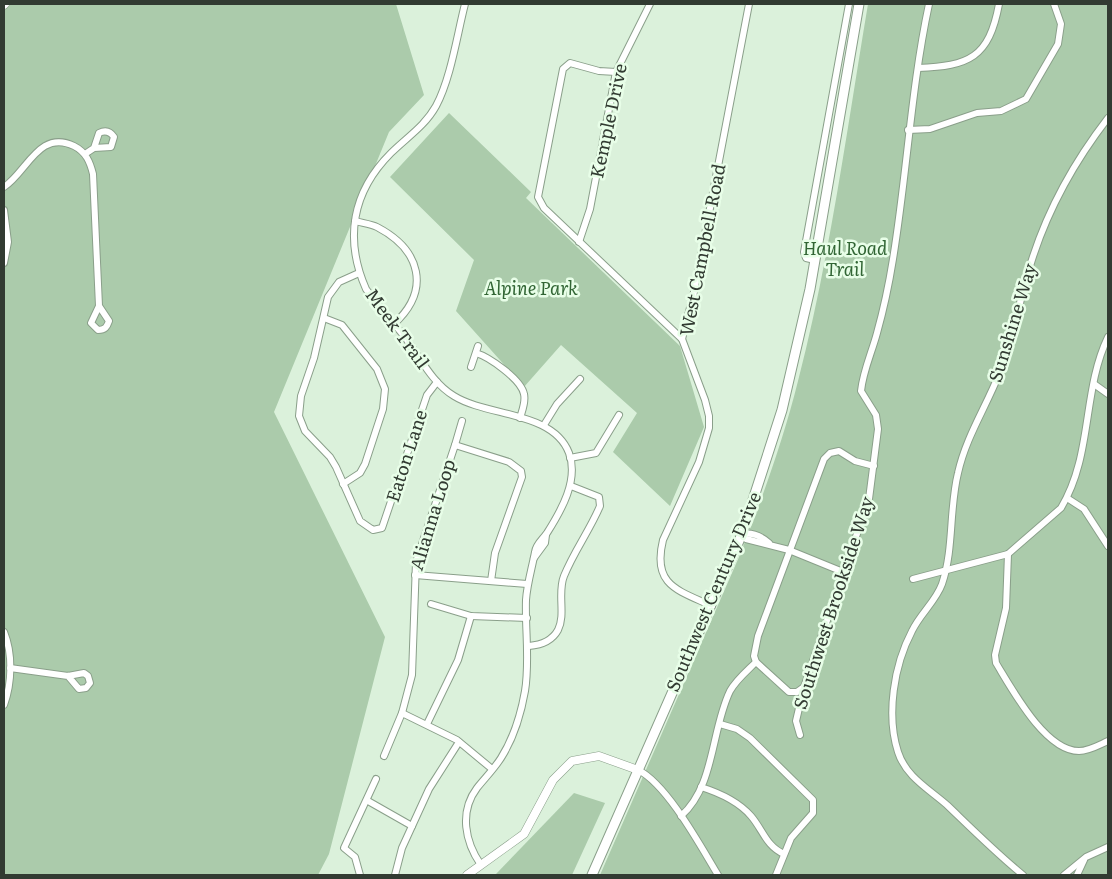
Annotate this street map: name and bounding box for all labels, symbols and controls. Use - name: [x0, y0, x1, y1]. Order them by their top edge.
- street label: Kemple Drive: [582, 61, 633, 181]
- street label: West Campbell Road: [672, 161, 731, 338]
- park label: Haul Road Trail: [803, 234, 888, 282]
- street label: Sunshine Way: [981, 259, 1043, 385]
- park label: Alpine Park: [484, 274, 578, 301]
- street label: Meek Trail: [360, 282, 437, 374]
- street label: Eaton Lane: [378, 406, 433, 505]
- street label: Alianna Loop: [402, 456, 461, 574]
- street label: Southwest Century Drive: [658, 487, 767, 696]
- street label: Southwest Brookside Way: [785, 492, 880, 712]

